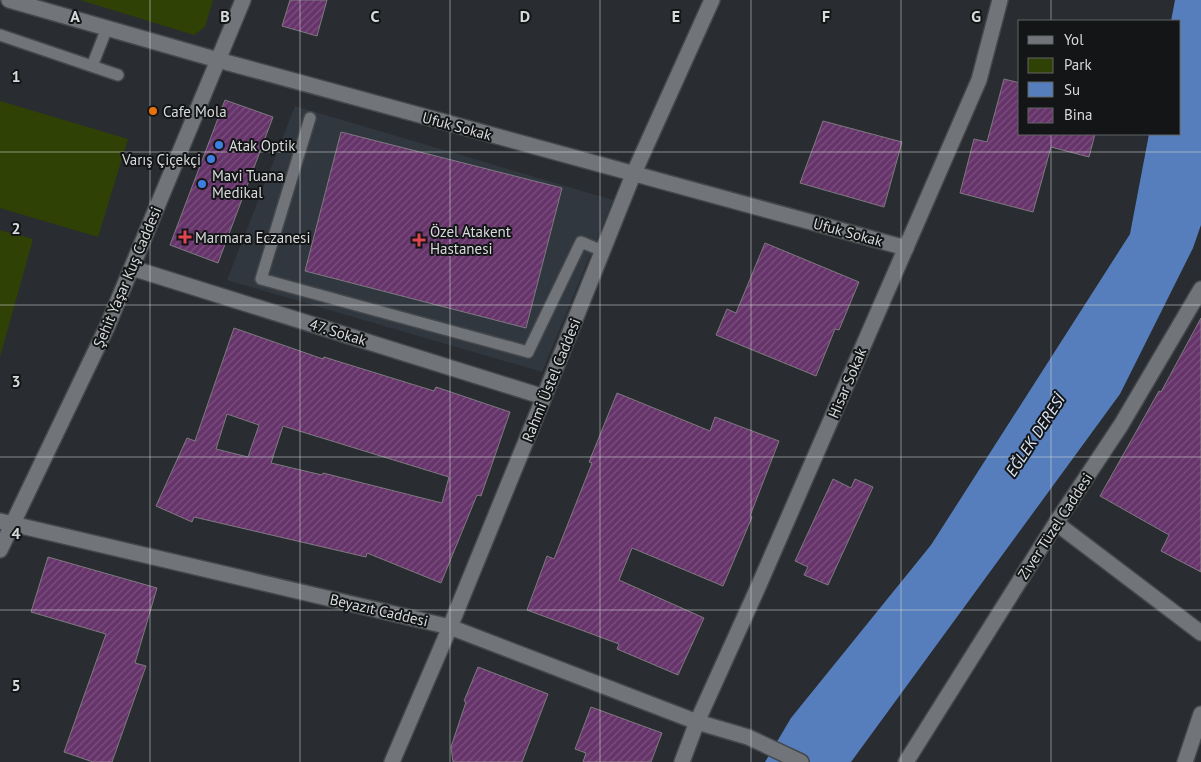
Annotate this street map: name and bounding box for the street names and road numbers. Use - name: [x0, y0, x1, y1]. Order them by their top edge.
- street label: Ufuk Sokak: [420, 108, 495, 145]
- street label: Şehit Yaşar Kuş Caddesi: [89, 204, 165, 350]
- street label: Ufuk Sokak: [811, 214, 886, 251]
- street label: 47. Sokak: [307, 314, 370, 350]
- street label: Rahmi Üstel Caddesi: [518, 315, 584, 445]
- street label: Hisar Sokak: [824, 344, 871, 421]
- street label: Ziver Tüzel Caddesi: [1014, 469, 1096, 583]
- street label: Beyazıt Caddesi: [328, 589, 430, 631]

